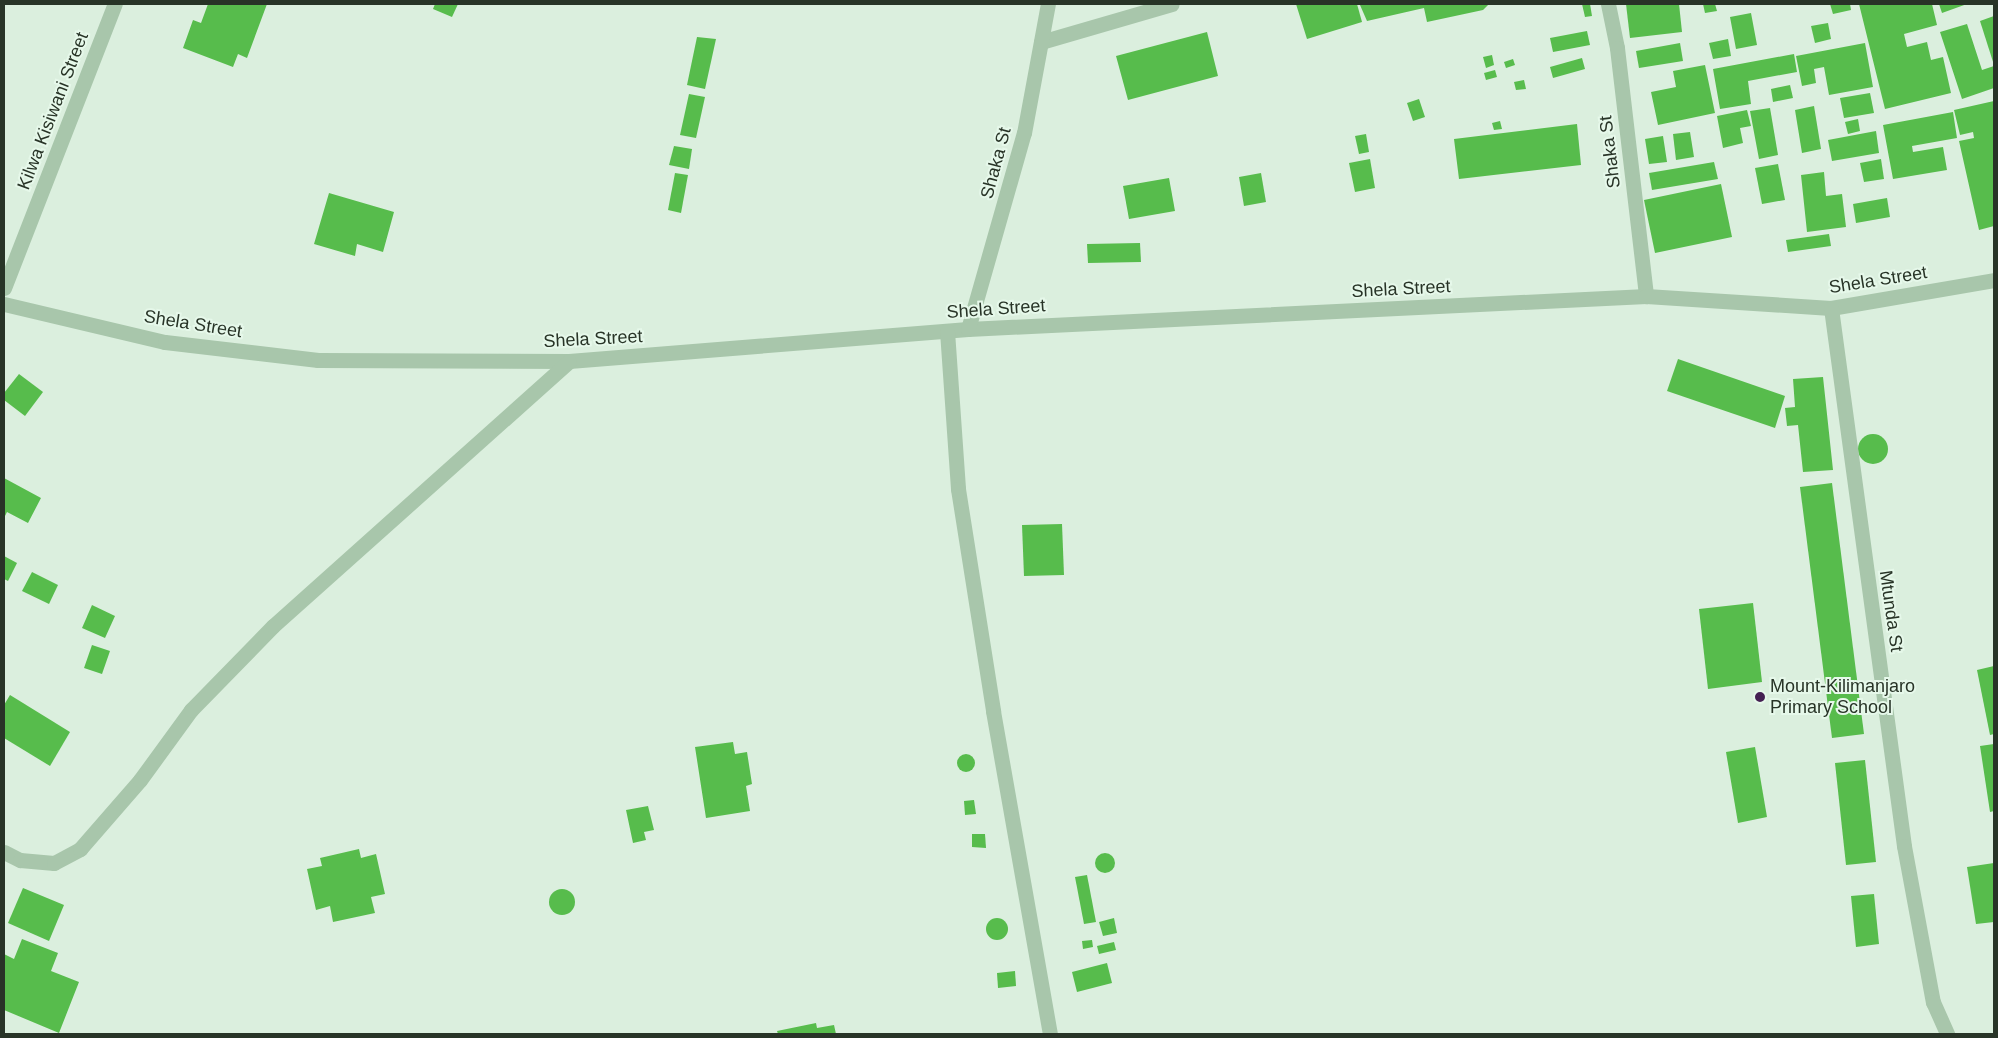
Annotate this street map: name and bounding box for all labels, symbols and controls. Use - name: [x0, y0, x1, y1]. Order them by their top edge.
- street label: Kilwa Kisiwani Street: [13, 29, 93, 193]
- street label: Shaka St: [1595, 114, 1625, 190]
- street label: Shaka St: [976, 125, 1016, 201]
- street label: Shela Street: [1827, 262, 1929, 298]
- street label: Shela Street: [1351, 276, 1451, 302]
- street label: Shela Street: [946, 295, 1046, 323]
- street label: Shela Street: [142, 306, 244, 342]
- street label: Shela Street: [543, 326, 643, 352]
- street label: Mtunda St: [1875, 569, 1907, 653]
- place label: Mount-Kilimanjaro Primary School: [1770, 676, 1915, 719]
- marker: Mount-Kilimanjaro Primary School: [1754, 691, 1766, 703]

